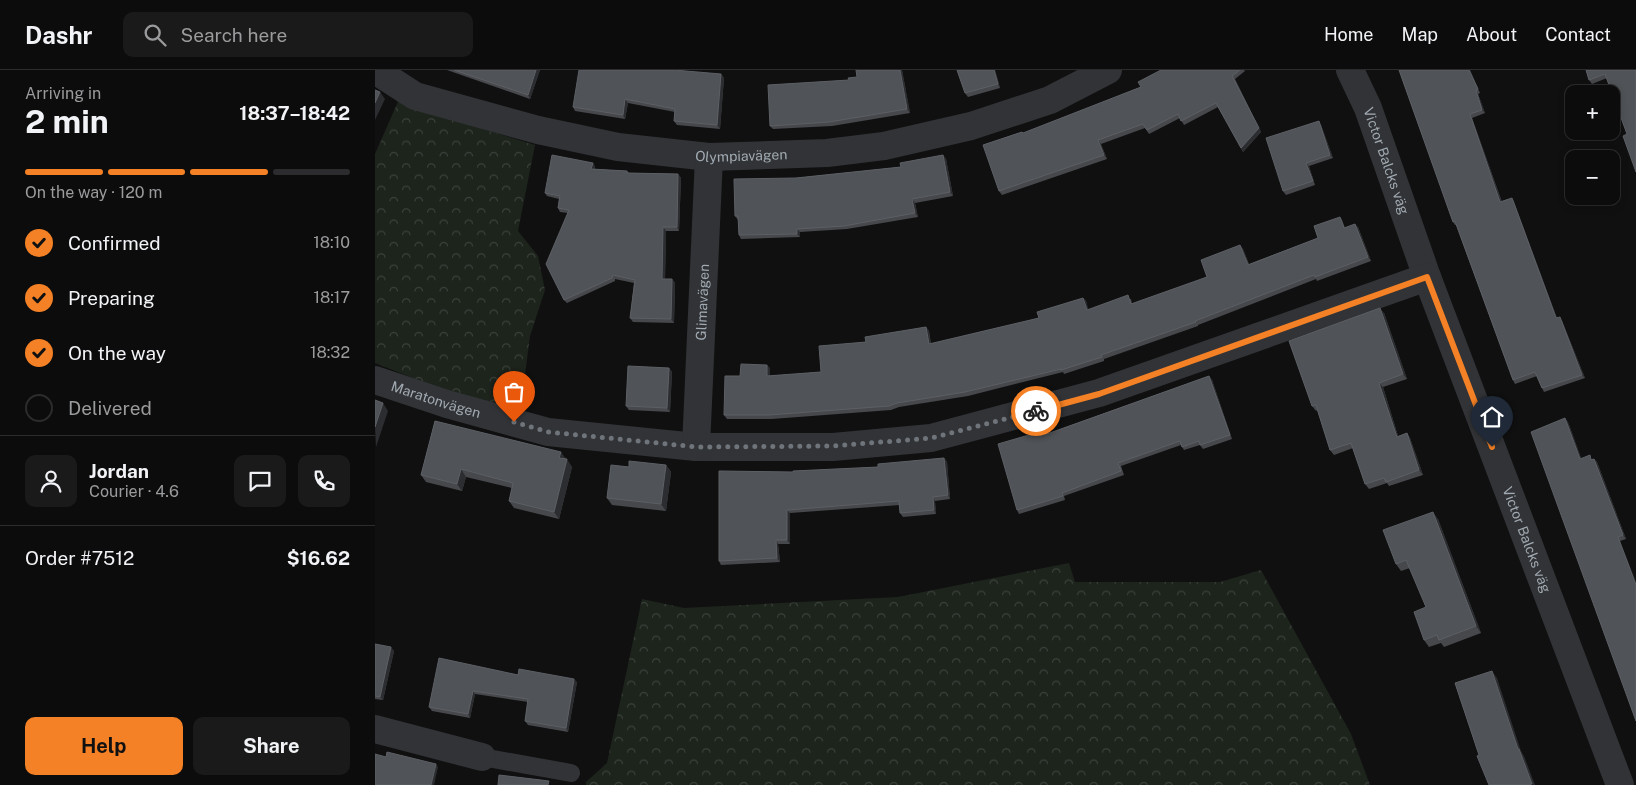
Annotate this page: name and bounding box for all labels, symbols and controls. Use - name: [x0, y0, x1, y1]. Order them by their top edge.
- search box: [123, 12, 473, 57]
- text: Dashr: [25, 21, 93, 49]
- icon: search: [141, 21, 169, 49]
- text: Search here: [181, 24, 287, 46]
- text: Home: [1324, 24, 1374, 45]
- text: Map: [1402, 24, 1438, 45]
- text: About: [1466, 24, 1517, 45]
- text: Contact: [1545, 24, 1611, 45]
- text: Arriving in: [25, 84, 101, 103]
- map controls: [1565, 85, 1620, 205]
- button: +: [1565, 85, 1620, 140]
- text: 18:37–18:42: [239, 102, 350, 124]
- text: 2 min: [25, 103, 109, 140]
- street label: Victor Balcks väg: [1360, 105, 1413, 217]
- street label: Olympiavägen: [694, 146, 788, 165]
- button: −: [1565, 150, 1620, 205]
- text: On the way · 120 m: [25, 183, 162, 202]
- icon: check: [25, 229, 53, 257]
- text: Confirmed: [68, 232, 161, 254]
- text: 18:10: [313, 233, 350, 252]
- street label: Glimavägen: [693, 263, 712, 341]
- icon: check: [25, 284, 53, 312]
- text: Preparing: [68, 287, 155, 309]
- text: 18:17: [313, 288, 350, 307]
- icon: check: [25, 339, 53, 367]
- text: On the way: [68, 342, 166, 364]
- text: 18:32: [310, 343, 350, 362]
- pin: [493, 371, 535, 422]
- street label: Maratonvägen: [389, 378, 482, 421]
- icon: bag: [500, 378, 528, 406]
- courier: [1011, 386, 1061, 436]
- pin: [1471, 396, 1513, 447]
- text: Delivered: [68, 397, 152, 419]
- icon: bike: [1022, 397, 1050, 425]
- icon: home: [1478, 403, 1506, 431]
- button: person: [25, 455, 77, 507]
- button: chat: [234, 455, 286, 507]
- button: phone: [298, 455, 350, 507]
- text: Jordan: [89, 460, 149, 482]
- text: Courier · 4.6: [89, 482, 179, 501]
- street label: Victor Balcks väg: [1499, 484, 1554, 595]
- text: Order #7512: [25, 547, 134, 569]
- text: $16.62: [287, 547, 350, 569]
- button: Help: [25, 717, 183, 775]
- button: Share: [193, 717, 350, 775]

